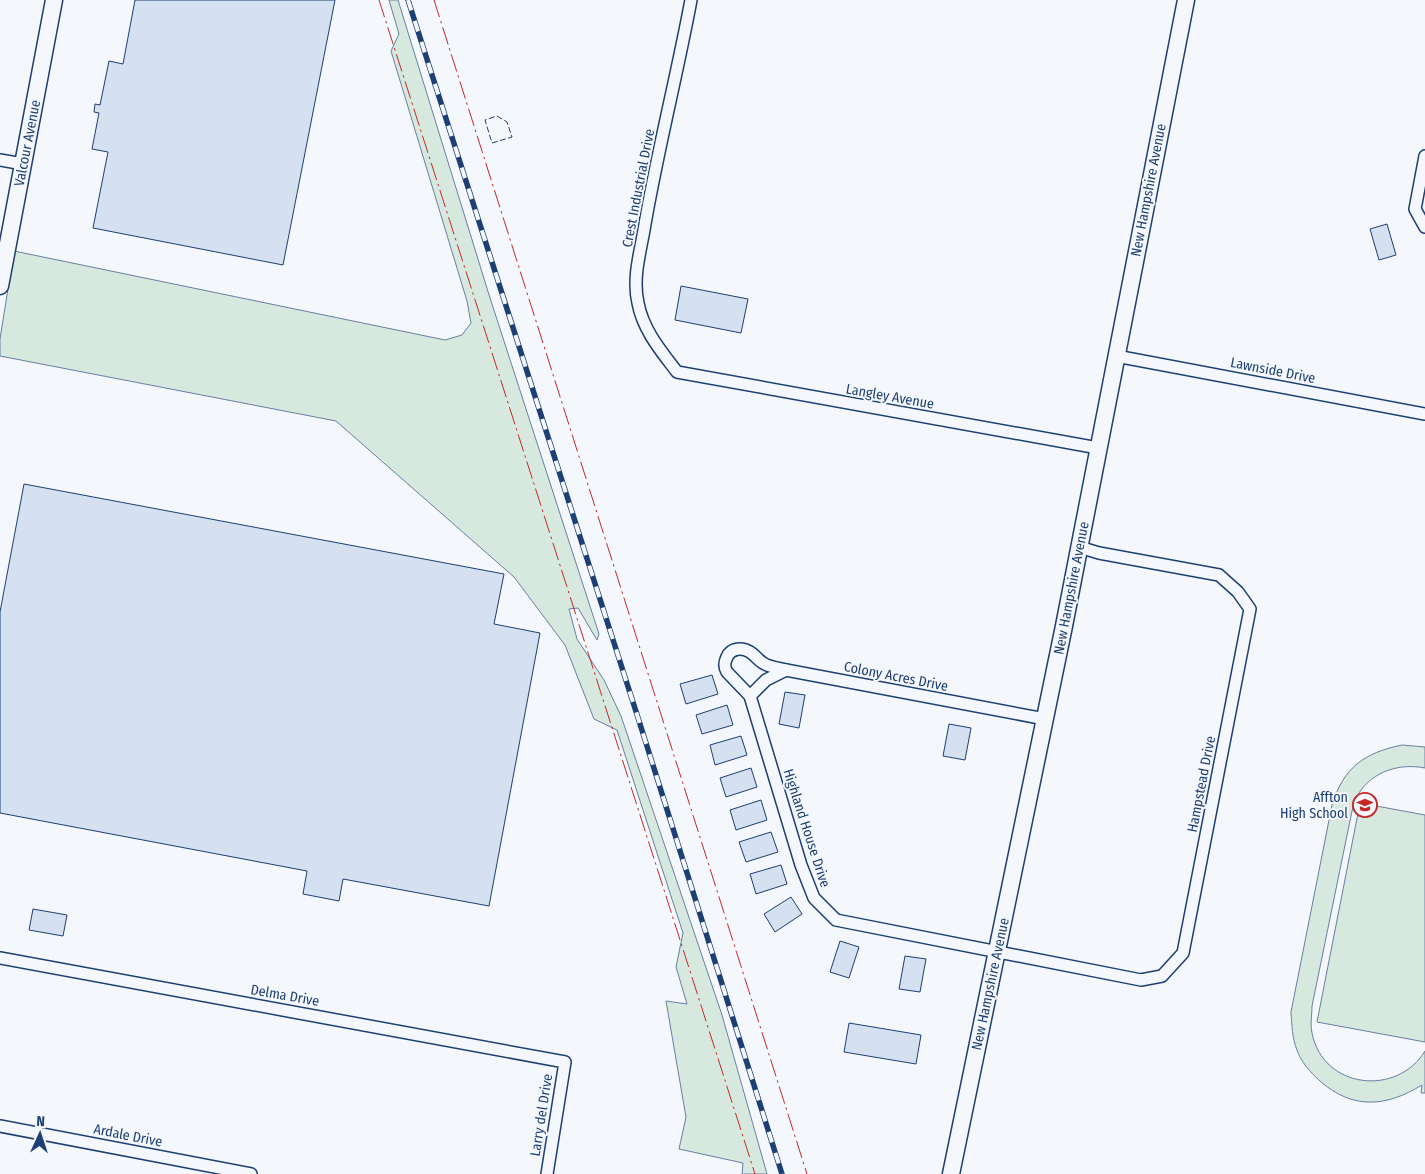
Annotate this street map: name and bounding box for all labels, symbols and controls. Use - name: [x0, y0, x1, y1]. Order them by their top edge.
- street label: Valcour Avenue: [11, 98, 44, 188]
- street label: New Hampshire Avenue: [1127, 122, 1170, 258]
- street label: Crest Industrial Drive: [619, 127, 658, 249]
- street label: Lawnside Drive: [1229, 354, 1317, 387]
- street label: Langley Avenue: [845, 380, 935, 413]
- street label: New Hampshire Avenue: [1050, 520, 1093, 656]
- street label: Colony Acres Drive: [842, 658, 949, 695]
- street label: Hampstead Drive: [1184, 734, 1219, 834]
- street label: Highland House Drive: [779, 767, 834, 890]
- place label: Affton High School: [1280, 789, 1348, 822]
- school or university icon: Affton High School: [1352, 792, 1378, 818]
- street label: New Hampshire Avenue: [968, 916, 1013, 1052]
- street label: Delma Drive: [249, 981, 321, 1010]
- street label: Larry del Drive: [527, 1073, 556, 1158]
- north arrow: [15, 1109, 65, 1159]
- text: N: [36, 1113, 45, 1130]
- street label: Ardale Drive: [92, 1121, 164, 1150]

